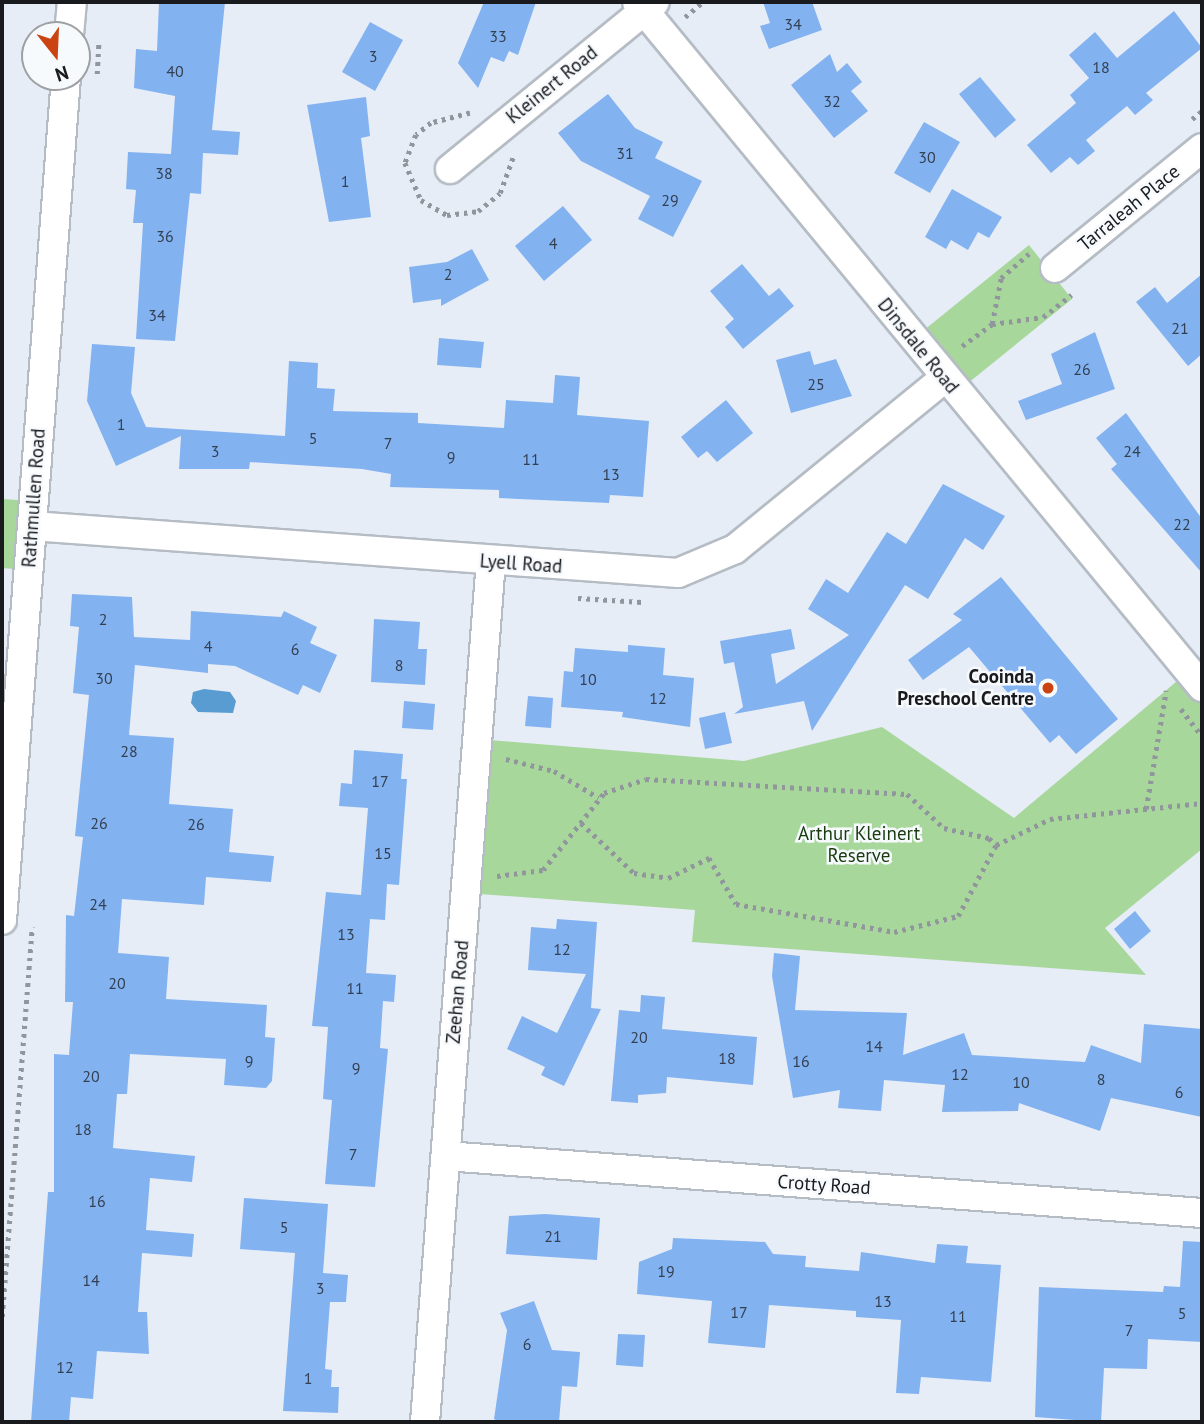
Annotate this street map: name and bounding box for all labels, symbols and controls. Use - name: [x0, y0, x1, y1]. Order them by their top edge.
- house number: 34: [784, 14, 802, 34]
- north arrow: [21, 21, 91, 91]
- house number: 33: [489, 26, 507, 46]
- street label: Kleinert Road: [502, 41, 602, 129]
- house number: 3: [369, 46, 377, 66]
- house number: 18: [1092, 57, 1110, 77]
- text: N: [52, 61, 72, 87]
- house number: 40: [166, 61, 184, 81]
- house number: 32: [823, 91, 841, 111]
- house number: 31: [616, 143, 634, 163]
- house number: 30: [918, 147, 936, 167]
- street label: Tarraleah Place: [1074, 160, 1184, 256]
- house number: 38: [155, 163, 173, 183]
- house number: 1: [341, 171, 349, 191]
- house number: 29: [661, 190, 679, 210]
- house number: 36: [156, 226, 174, 246]
- house number: 4: [549, 233, 557, 253]
- house number: 2: [444, 264, 452, 284]
- street label: Dinsdale Road: [873, 294, 963, 398]
- house number: 34: [148, 305, 166, 325]
- house number: 21: [1171, 318, 1189, 338]
- house number: 26: [1073, 359, 1091, 379]
- house number: 25: [807, 374, 825, 394]
- house number: 1: [117, 414, 125, 434]
- street label: Rathmullen Road: [18, 428, 50, 568]
- house number: 5: [309, 428, 317, 448]
- house number: 7: [384, 433, 392, 453]
- house number: 3: [211, 441, 219, 461]
- house number: 24: [1123, 441, 1141, 461]
- house number: 9: [447, 447, 455, 467]
- house number: 11: [522, 449, 540, 469]
- house number: 13: [602, 464, 620, 484]
- house number: 22: [1173, 514, 1191, 534]
- street label: Lyell Road: [479, 550, 563, 578]
- house number: 2: [99, 609, 107, 629]
- house number: 4: [204, 636, 212, 656]
- house number: 6: [291, 639, 299, 659]
- house number: 8: [395, 655, 403, 675]
- place label: Cooinda Preschool Centre: [897, 666, 1034, 710]
- house number: 30: [95, 668, 113, 688]
- house number: 10: [579, 669, 597, 689]
- marker: Cooinda Preschool Centre: [1040, 680, 1056, 696]
- house number: 12: [649, 688, 667, 708]
- house number: 28: [120, 741, 138, 761]
- house number: 17: [371, 771, 389, 791]
- house number: 26: [90, 813, 108, 833]
- house number: 26: [187, 814, 205, 834]
- park label: Arthur Kleinert Reserve: [798, 823, 920, 867]
- house number: 15: [374, 843, 392, 863]
- house number: 24: [89, 894, 107, 914]
- house number: 13: [337, 924, 355, 944]
- street label: Zeehan Road: [442, 939, 474, 1045]
- house number: 12: [553, 939, 571, 959]
- house number: 20: [108, 973, 126, 993]
- house number: 11: [346, 978, 364, 998]
- house number: 20: [630, 1027, 648, 1047]
- house number: 14: [865, 1036, 883, 1056]
- house number: 18: [718, 1048, 736, 1068]
- house number: 9: [245, 1051, 253, 1071]
- house number: 16: [792, 1051, 810, 1071]
- house number: 9: [352, 1058, 360, 1078]
- house number: 12: [951, 1064, 969, 1084]
- house number: 20: [82, 1066, 100, 1086]
- house number: 8: [1097, 1069, 1105, 1089]
- house number: 10: [1012, 1072, 1030, 1092]
- house number: 6: [1175, 1082, 1183, 1102]
- house number: 18: [74, 1119, 92, 1139]
- house number: 7: [349, 1144, 357, 1164]
- street label: Crotty Road: [776, 1170, 872, 1200]
- house number: 16: [88, 1191, 106, 1211]
- house number: 5: [280, 1217, 288, 1237]
- house number: 21: [544, 1226, 562, 1246]
- house number: 19: [657, 1261, 675, 1281]
- house number: 14: [82, 1270, 100, 1290]
- house number: 3: [316, 1278, 324, 1298]
- house number: 13: [874, 1291, 892, 1311]
- house number: 17: [730, 1302, 748, 1322]
- house number: 5: [1178, 1303, 1186, 1323]
- house number: 11: [949, 1306, 967, 1326]
- house number: 7: [1125, 1320, 1133, 1340]
- house number: 6: [523, 1334, 531, 1354]
- house number: 12: [56, 1357, 74, 1377]
- house number: 1: [304, 1368, 312, 1388]

